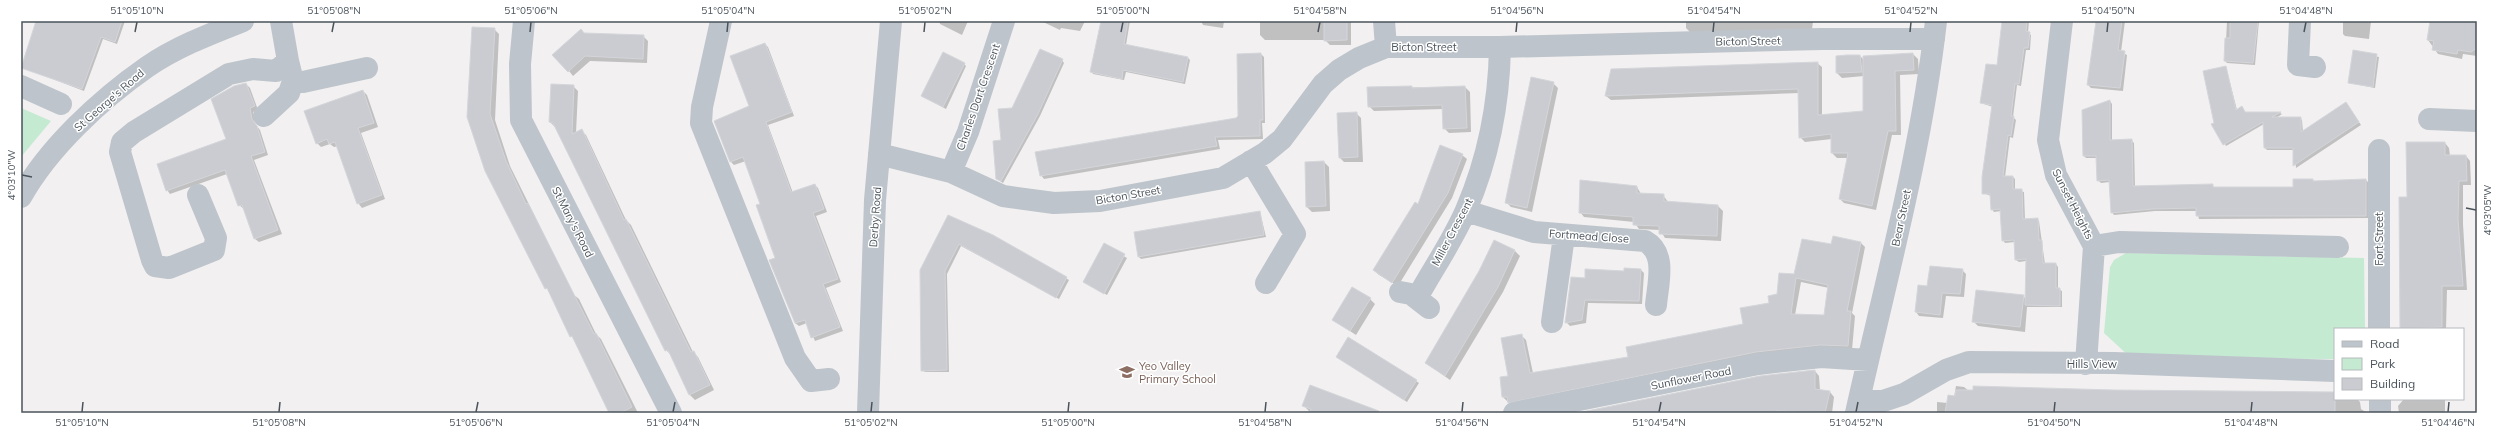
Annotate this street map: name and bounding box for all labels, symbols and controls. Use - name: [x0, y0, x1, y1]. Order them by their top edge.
- text: 51°05'10"N: [110, 4, 164, 17]
- text: 51°05'08"N: [307, 4, 361, 17]
- text: 51°05'06"N: [504, 4, 558, 17]
- text: 51°05'04"N: [701, 4, 755, 17]
- text: 51°05'02"N: [898, 4, 952, 17]
- text: 51°05'00"N: [1096, 4, 1150, 17]
- text: 51°04'58"N: [1293, 4, 1347, 17]
- text: 51°04'56"N: [1490, 4, 1544, 17]
- text: 51°04'54"N: [1687, 4, 1741, 17]
- text: 51°04'52"N: [1884, 4, 1938, 17]
- text: 51°04'50"N: [2081, 4, 2135, 17]
- text: 51°04'48"N: [2279, 4, 2333, 17]
- street label: Bicton Street: [1715, 33, 1781, 49]
- street label: Bicton Street: [1391, 40, 1457, 54]
- street label: Charles Dart Crescent: [953, 42, 1003, 152]
- street label: St George's Road: [71, 66, 147, 134]
- text: 4°03'10"W: [5, 150, 18, 200]
- street label: Sunset Heights: [2049, 166, 2097, 242]
- street label: Bicton Street: [1095, 182, 1162, 208]
- street label: St Mary's Road: [549, 184, 597, 260]
- text: 4°03'05"W: [2481, 185, 2494, 235]
- street label: Derby Road: [866, 186, 884, 248]
- street label: Bear Street: [1888, 188, 1914, 248]
- street label: Miller Crescent: [1428, 196, 1476, 268]
- street label: Fort Street: [2372, 212, 2386, 266]
- street label: Fortmead Close: [1549, 226, 1629, 246]
- legend: [2334, 328, 2464, 400]
- text: Road: [2370, 336, 2399, 351]
- text: Park: [2370, 356, 2396, 371]
- street label: Hills View: [2067, 357, 2118, 371]
- place label: Yeo Valley Primary School: [1138, 359, 1216, 386]
- school or university icon: Yeo Valley Primary School: [1118, 363, 1136, 381]
- street label: Sunflower Road: [1650, 363, 1732, 393]
- text: Building: [2370, 376, 2415, 391]
- text: 51°05'10"N: [55, 416, 109, 429]
- text: 51°05'08"N: [252, 416, 306, 429]
- text: 51°05'06"N: [449, 416, 503, 429]
- text: 51°05'04"N: [646, 416, 700, 429]
- text: 51°05'02"N: [844, 416, 898, 429]
- text: 51°05'00"N: [1041, 416, 1095, 429]
- text: 51°04'58"N: [1238, 416, 1292, 429]
- text: 51°04'56"N: [1435, 416, 1489, 429]
- text: 51°04'54"N: [1632, 416, 1686, 429]
- text: 51°04'52"N: [1829, 416, 1883, 429]
- text: 51°04'50"N: [2027, 416, 2081, 429]
- text: 51°04'48"N: [2224, 416, 2278, 429]
- text: 51°04'46"N: [2421, 416, 2475, 429]

